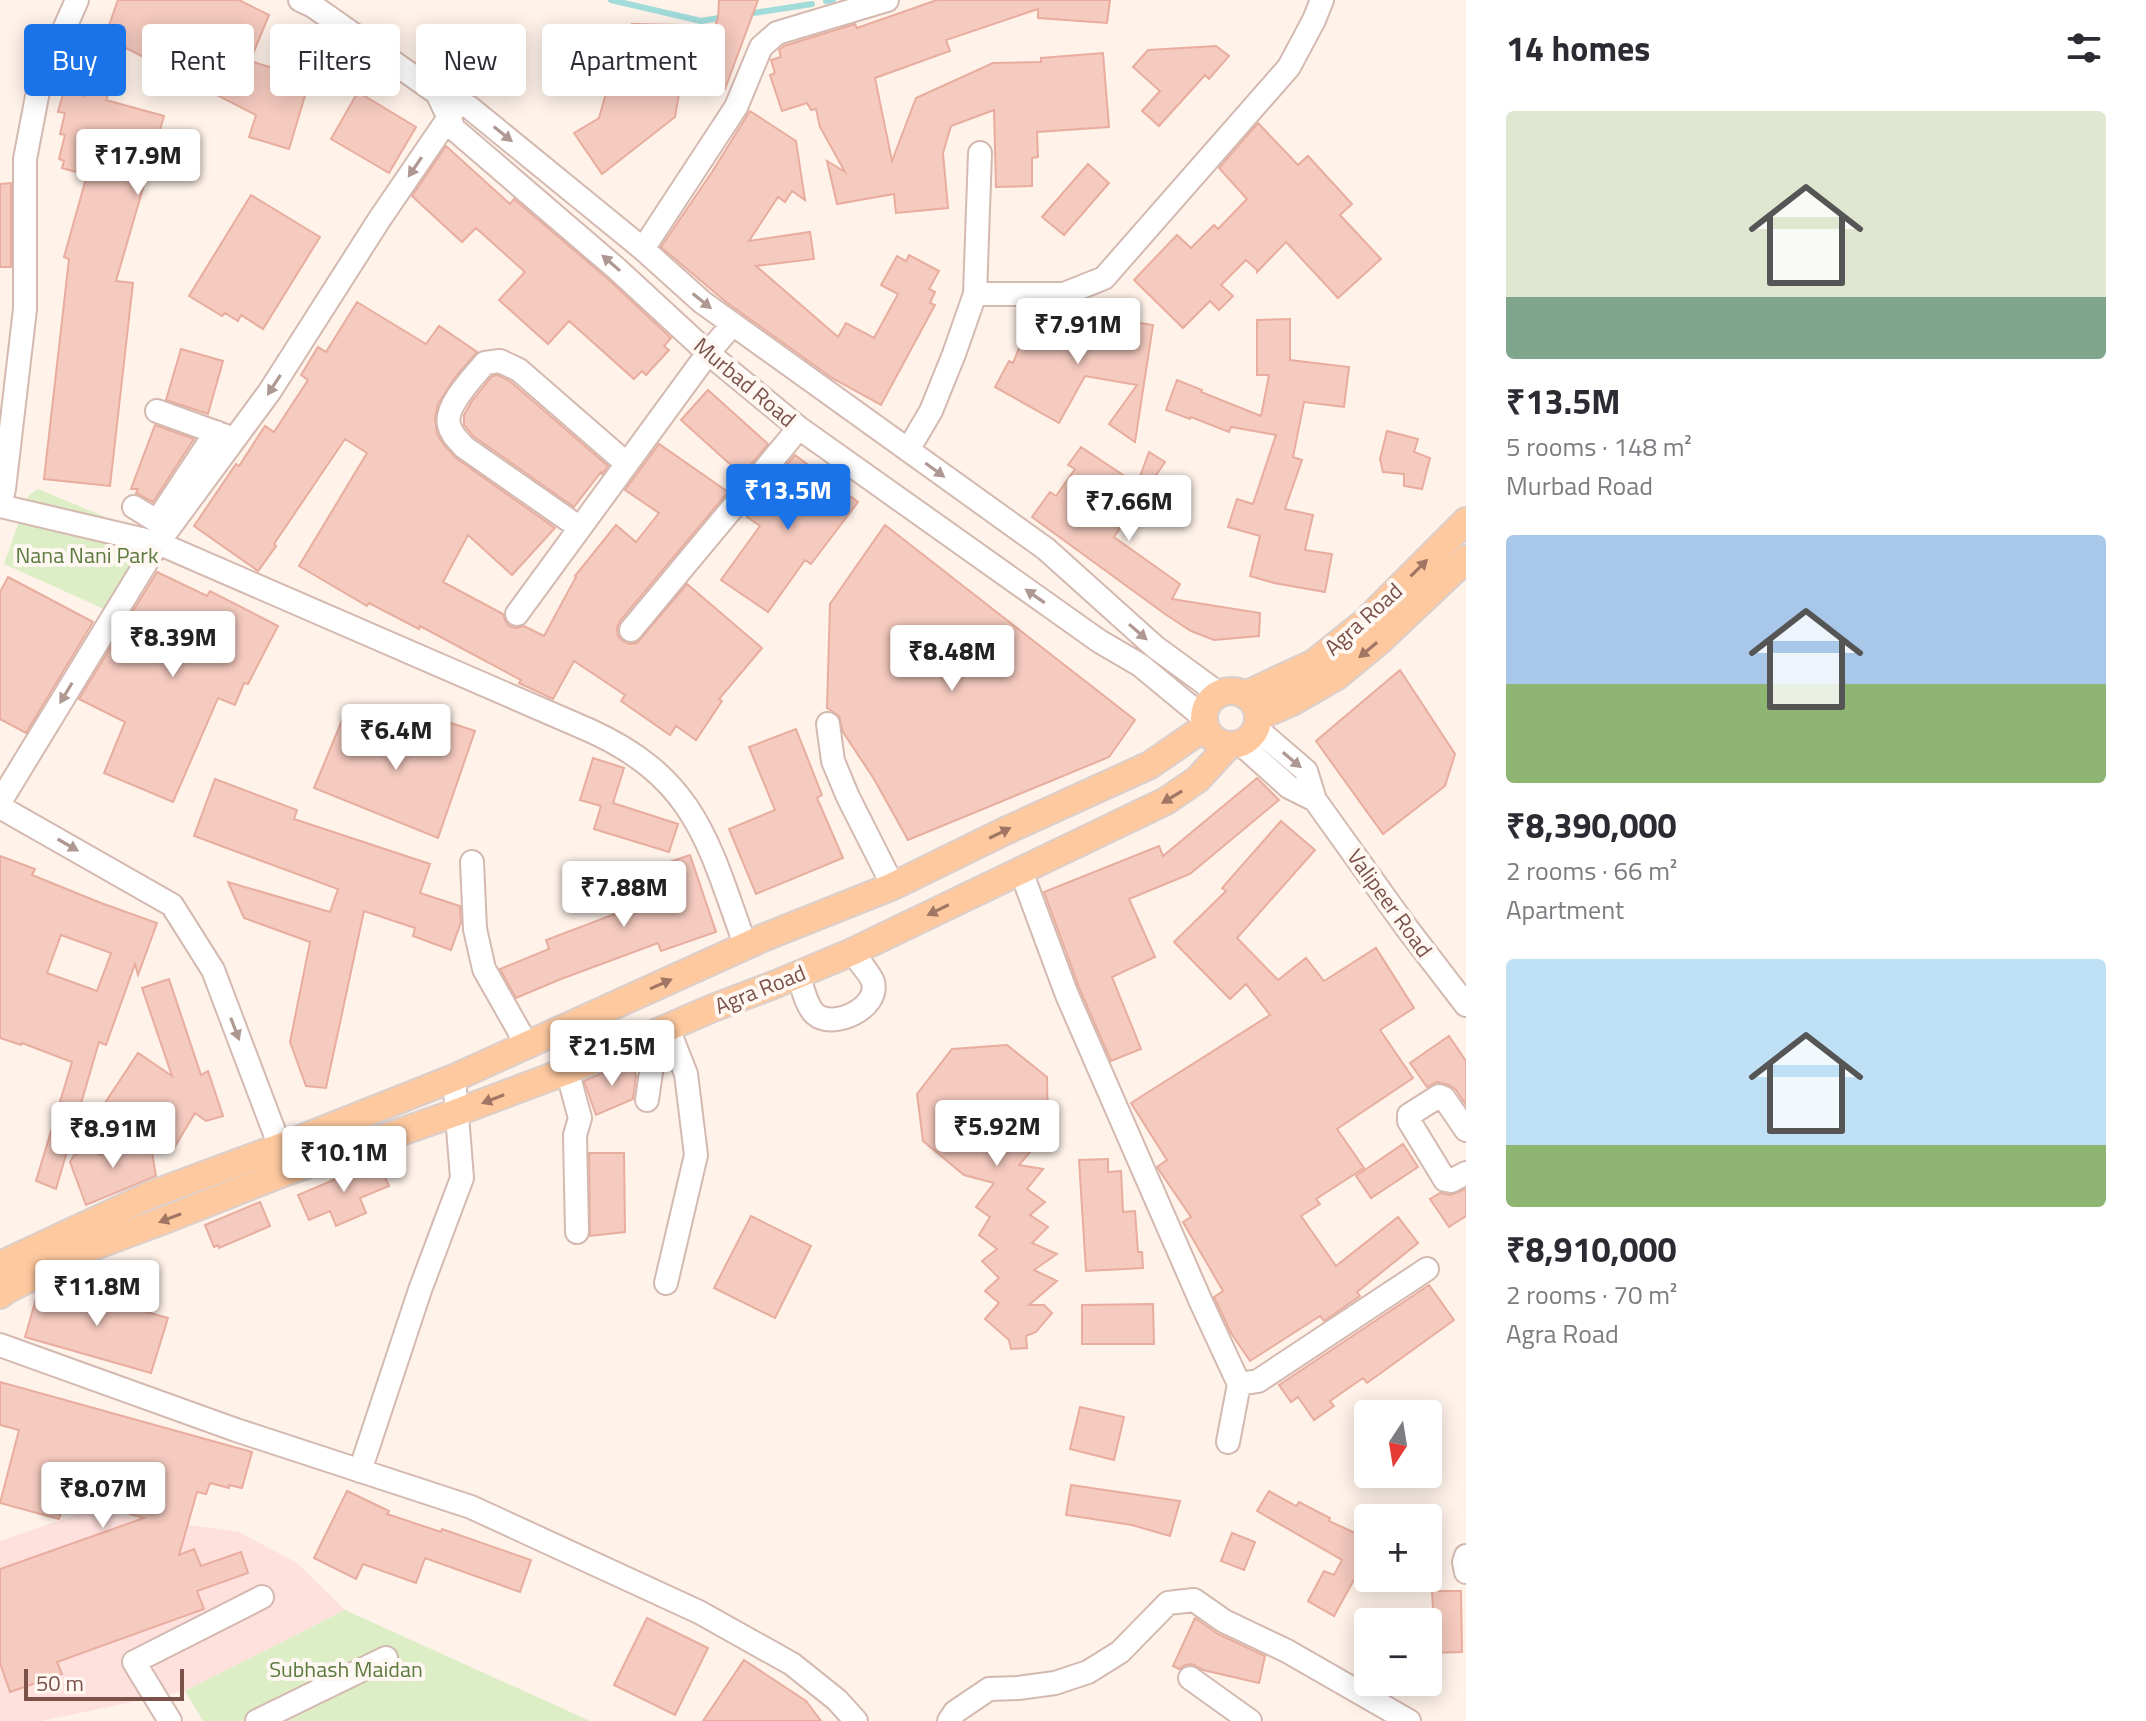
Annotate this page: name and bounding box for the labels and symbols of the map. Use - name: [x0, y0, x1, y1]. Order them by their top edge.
- one-way arrow: [492, 125, 512, 142]
- pin: ₹17.9M: [73, 129, 203, 197]
- one-way arrow: [408, 156, 423, 177]
- one-way arrow: [601, 255, 620, 273]
- one-way arrow: [692, 293, 712, 309]
- pin: ₹7.91M: [1013, 298, 1143, 366]
- street label: Murbad Road: [686, 329, 804, 435]
- one-way arrow: [267, 375, 282, 396]
- one-way arrow: [925, 462, 946, 477]
- pin: ₹13.5M: [723, 464, 853, 532]
- pin: ₹7.66M: [1064, 475, 1194, 543]
- park label: Nana Nani Park: [15, 538, 159, 572]
- one-way arrow: [1409, 559, 1428, 578]
- street label: Agra Road: [1316, 574, 1410, 664]
- one-way arrow: [1025, 589, 1046, 604]
- pin: ₹8.39M: [108, 611, 238, 679]
- one-way arrow: [1127, 623, 1147, 640]
- pin: ₹8.48M: [887, 625, 1017, 693]
- one-way arrow: [1358, 641, 1378, 658]
- one-way arrow: [60, 682, 74, 704]
- pin: ₹6.4M: [340, 704, 452, 772]
- one-way arrow: [1283, 750, 1302, 768]
- one-way arrow: [1161, 789, 1183, 803]
- one-way arrow: [989, 826, 1012, 840]
- one-way arrow: [57, 838, 79, 852]
- street label: Valipeer Road: [1339, 842, 1441, 964]
- pin: ₹7.88M: [559, 861, 689, 929]
- one-way arrow: [926, 903, 950, 917]
- street label: Agra Road: [709, 955, 811, 1023]
- one-way arrow: [649, 978, 672, 991]
- one-way arrow: [229, 1017, 242, 1041]
- pin: ₹21.5M: [547, 1020, 677, 1088]
- one-way arrow: [480, 1093, 504, 1106]
- pin: ₹5.92M: [932, 1100, 1062, 1168]
- pin: ₹8.91M: [48, 1102, 178, 1170]
- pin: ₹10.1M: [279, 1126, 409, 1194]
- one-way arrow: [158, 1212, 182, 1225]
- pin: ₹11.8M: [32, 1260, 162, 1328]
- north arrow: [1354, 1400, 1442, 1488]
- pin: ₹8.07M: [38, 1462, 168, 1530]
- park label: Subhash Maidan: [269, 1652, 423, 1686]
- scale bar: [24, 1665, 184, 1701]

